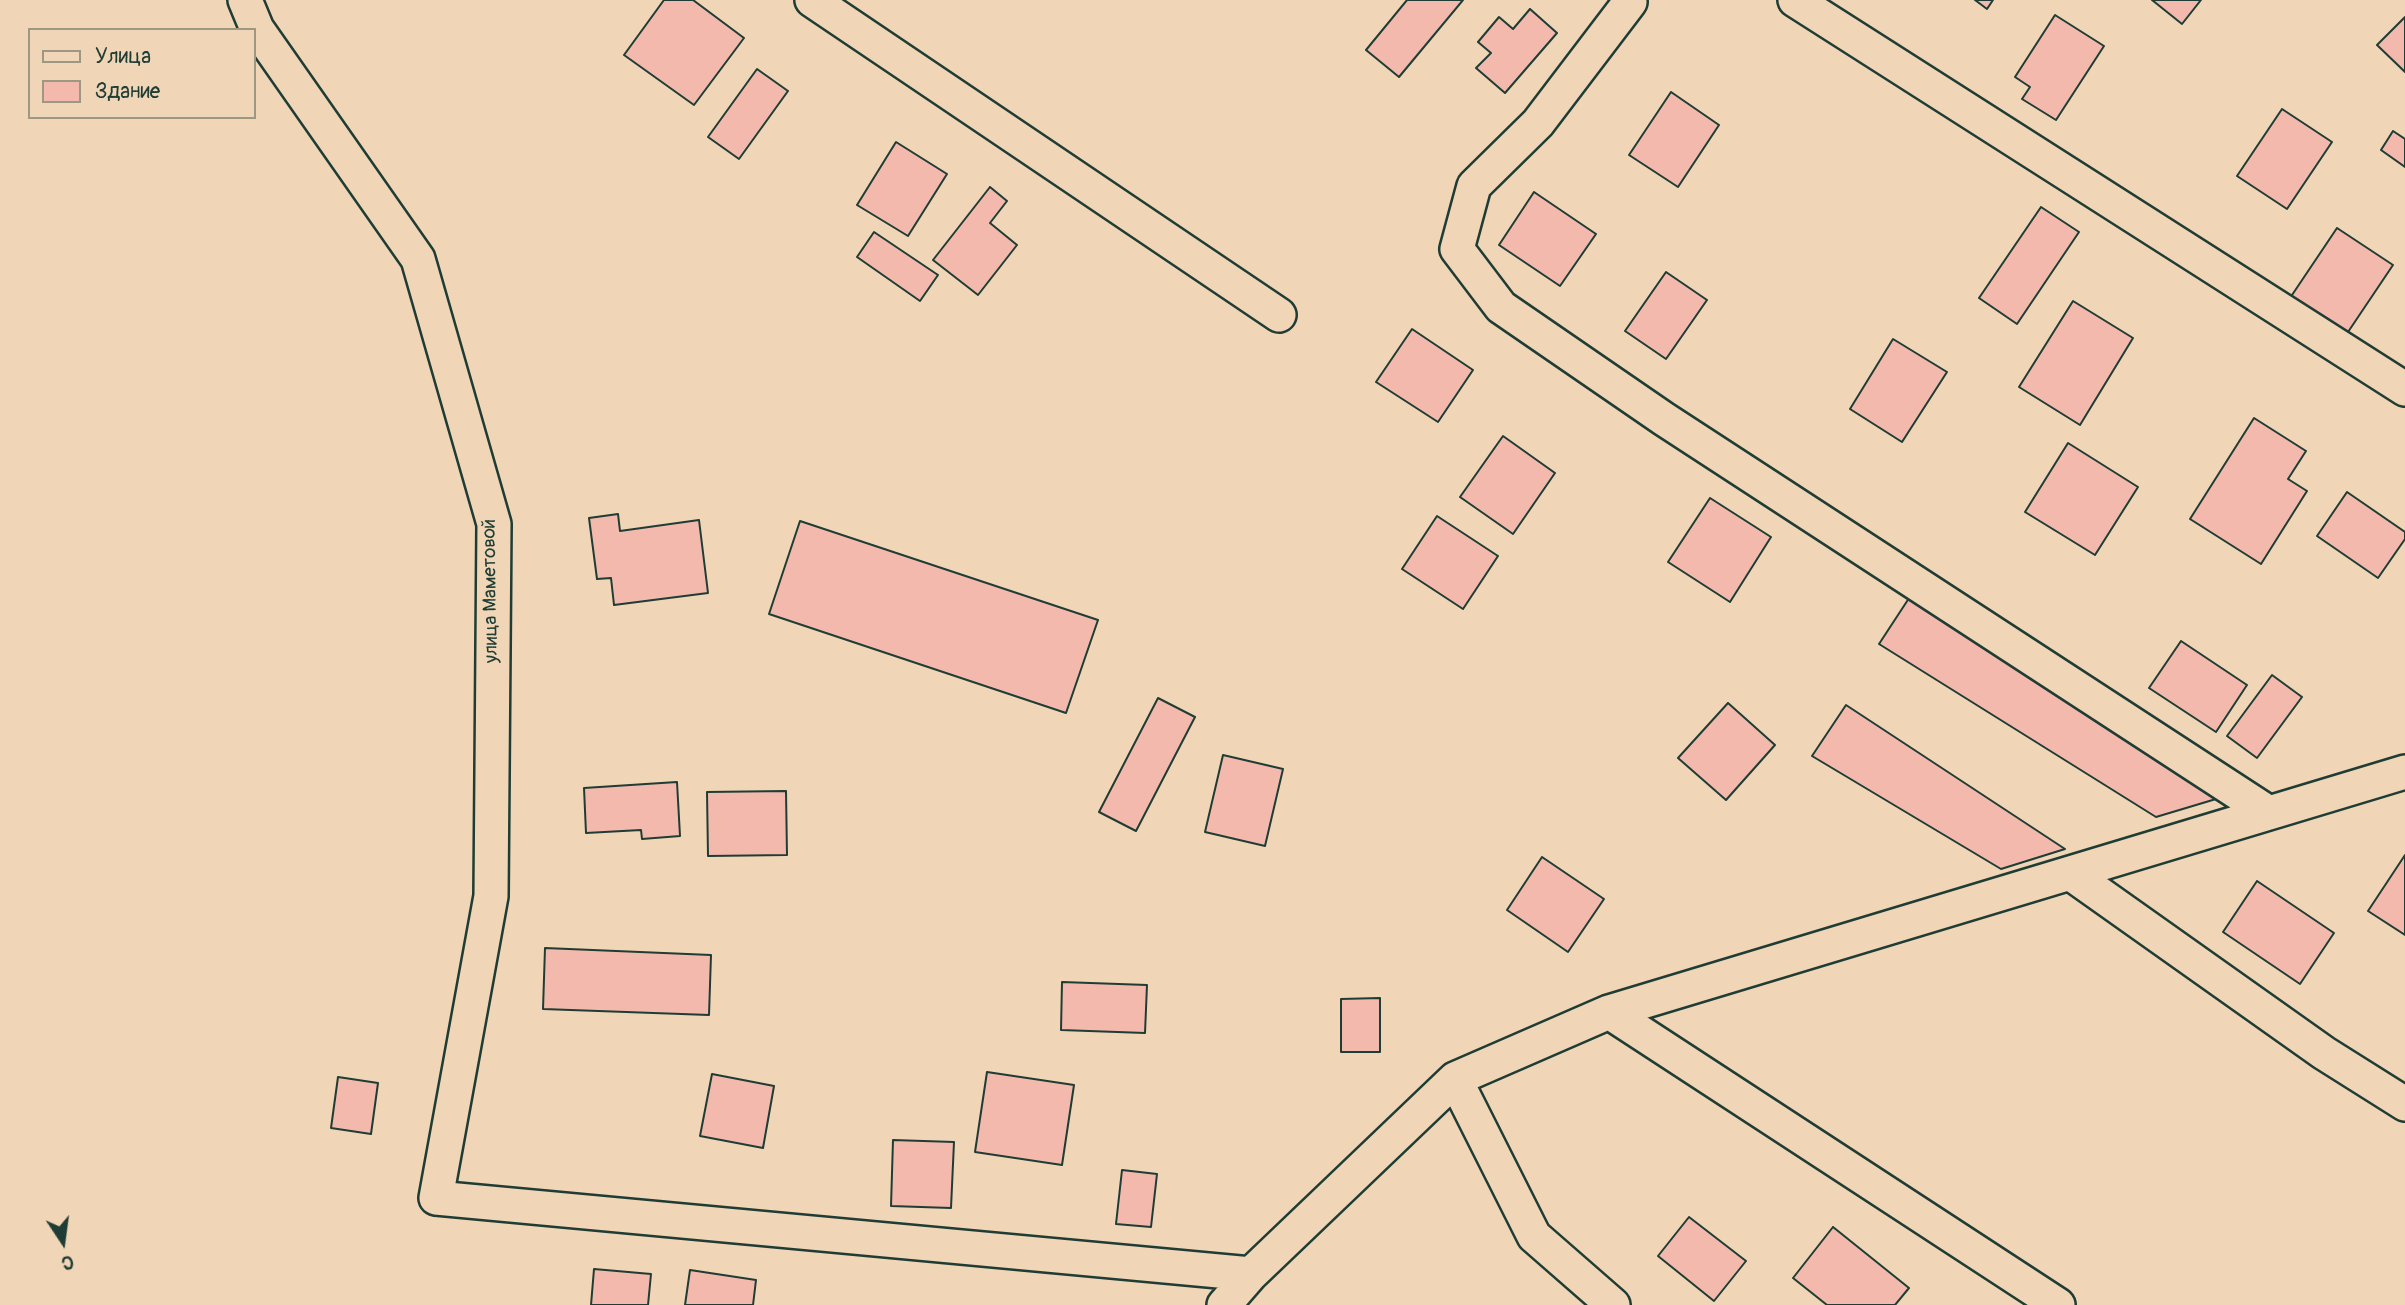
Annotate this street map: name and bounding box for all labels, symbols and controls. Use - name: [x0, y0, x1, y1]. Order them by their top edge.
- legend: [28, 28, 256, 119]
- text: Улица: [95, 43, 151, 70]
- text: Здание: [95, 78, 160, 105]
- street label: улица Маметовой: [478, 519, 504, 663]
- north arrow: [28, 1207, 98, 1277]
- text: С: [59, 1249, 76, 1275]

